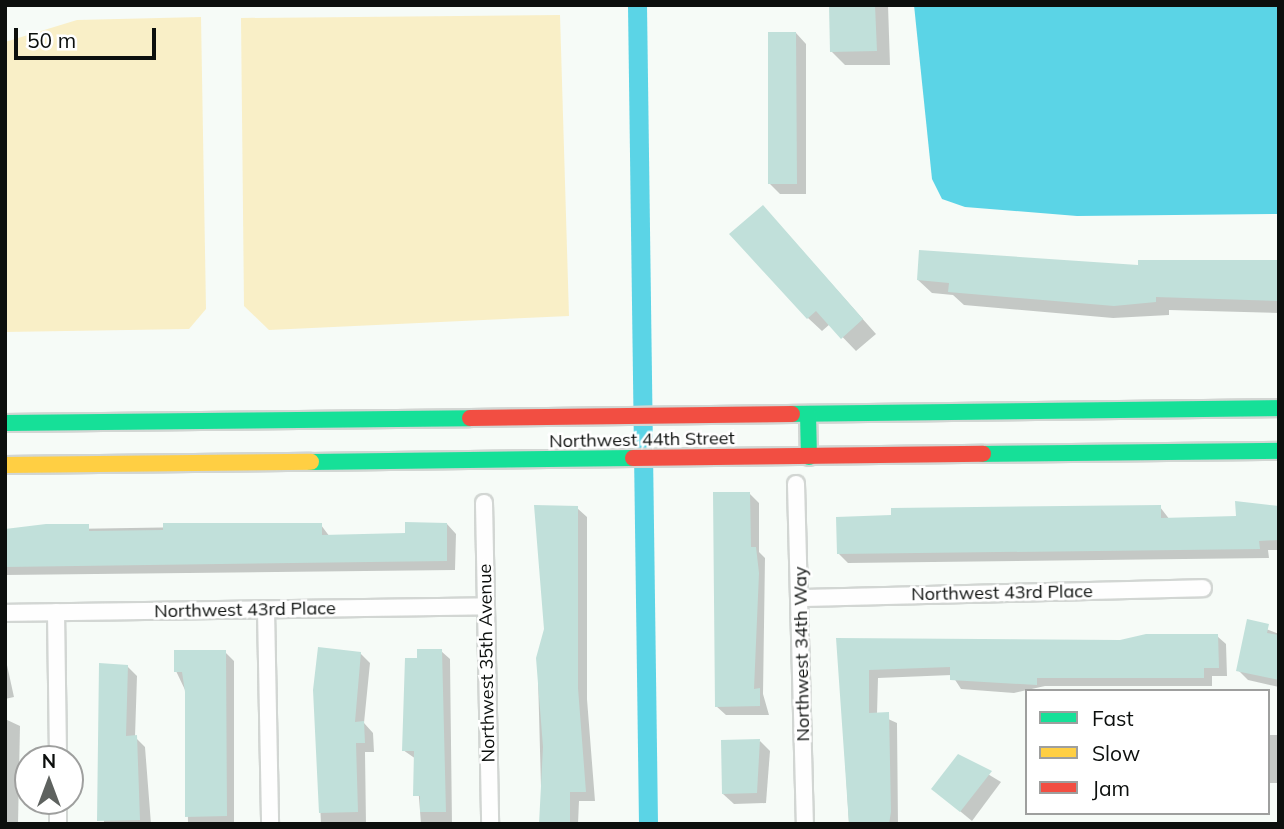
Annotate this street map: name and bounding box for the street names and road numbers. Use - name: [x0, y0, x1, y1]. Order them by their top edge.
- street label: Northwest 44th Street: [549, 428, 735, 452]
- street label: Northwest 35th Avenue: [474, 564, 500, 762]
- street label: Northwest 34th Way: [790, 566, 814, 742]
- street label: Northwest 43rd Place: [911, 581, 1093, 605]
- street label: Northwest 43rd Place: [154, 598, 336, 622]

